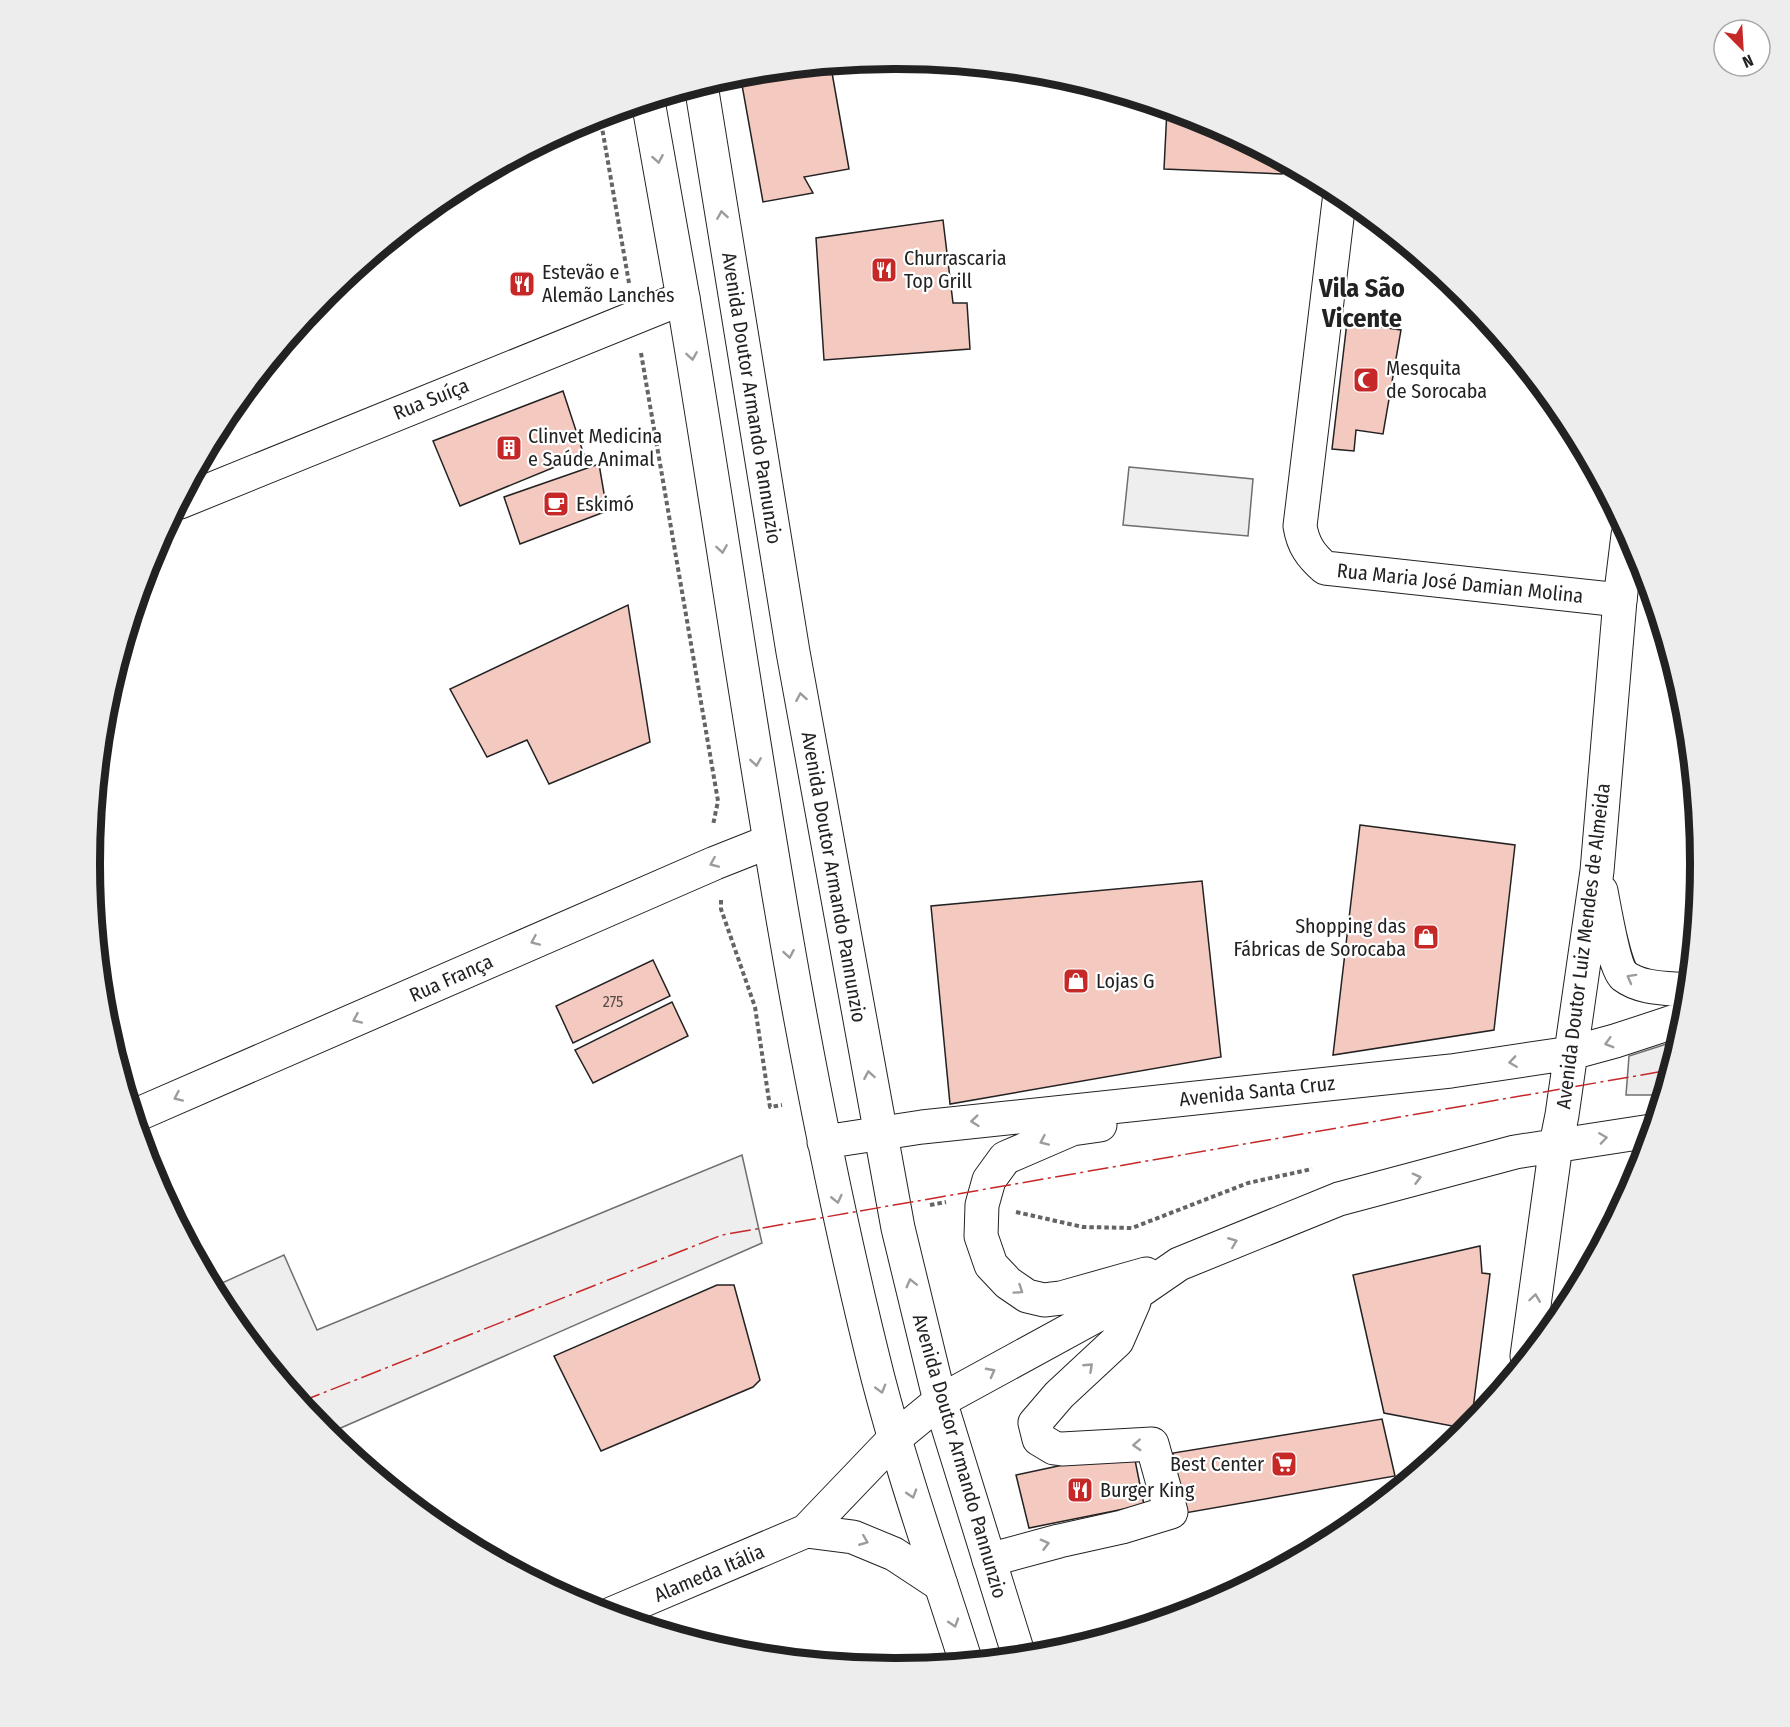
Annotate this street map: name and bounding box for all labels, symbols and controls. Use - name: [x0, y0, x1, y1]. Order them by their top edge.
- north arrow: [1712, 18, 1772, 78]
- text: N: [1740, 51, 1756, 72]
- one-way arrow: [651, 154, 664, 164]
- one-way arrow: [716, 210, 729, 220]
- place label: Churrascaria Top Grill: [904, 246, 1006, 293]
- street label: Avenida Doutor Armando Pannunzio: [717, 250, 787, 546]
- restaurant icon: Churrascaria Top Grill: [869, 255, 899, 285]
- place label: Estevão e Alemão Lanches: [542, 260, 675, 307]
- restaurant icon: Estevão e Alemão Lanches: [507, 269, 537, 299]
- district label: Vila São Vicente: [1318, 273, 1405, 334]
- one-way arrow: [686, 351, 698, 361]
- place label: Mesquita de Sorocaba: [1386, 356, 1487, 403]
- mosque icon: Mesquita de Sorocaba: [1351, 365, 1381, 395]
- street label: Rua Suíça: [390, 373, 472, 425]
- place label: Clinvet Medicina e Saúde Animal: [528, 424, 662, 471]
- building icon: Clinvet Medicina e Saúde Animal: [494, 433, 524, 463]
- cafe icon: Eskimó: [541, 489, 571, 519]
- place label: Eskimó: [576, 492, 634, 516]
- one-way arrow: [716, 544, 728, 553]
- street label: Rua Maria José Damian Molina: [1336, 558, 1584, 608]
- one-way arrow: [796, 692, 808, 702]
- street label: Avenida Doutor Armando Pannunzio: [797, 730, 871, 1024]
- one-way arrow: [749, 757, 762, 767]
- street label: Avenida Doutor Luiz Mendes de Almeida: [1551, 782, 1615, 1110]
- one-way arrow: [709, 856, 720, 868]
- place label: Shopping das Fábricas de Sorocaba: [1234, 914, 1406, 961]
- shop icon: Shopping das Fábricas de Sorocaba: [1411, 922, 1441, 952]
- one-way arrow: [531, 934, 542, 946]
- street label: Rua França: [406, 949, 496, 1007]
- one-way arrow: [782, 949, 795, 959]
- shop icon: Lojas G: [1061, 966, 1091, 996]
- place label: Lojas G: [1096, 969, 1154, 993]
- one-way arrow: [1627, 974, 1637, 985]
- house number: 275: [603, 992, 623, 1011]
- one-way arrow: [352, 1012, 363, 1024]
- one-way arrow: [1604, 1035, 1614, 1048]
- one-way arrow: [1508, 1055, 1517, 1067]
- one-way arrow: [863, 1070, 876, 1080]
- street label: Avenida Santa Cruz: [1178, 1071, 1336, 1111]
- one-way arrow: [173, 1090, 184, 1102]
- one-way arrow: [971, 1114, 980, 1127]
- one-way arrow: [1599, 1133, 1608, 1145]
- one-way arrow: [1039, 1134, 1050, 1146]
- one-way arrow: [1412, 1173, 1422, 1186]
- one-way arrow: [830, 1194, 843, 1204]
- one-way arrow: [1227, 1237, 1238, 1249]
- one-way arrow: [906, 1278, 919, 1288]
- one-way arrow: [1012, 1283, 1023, 1294]
- one-way arrow: [1528, 1294, 1540, 1303]
- street label: Avenida Doutor Armando Pannunzio: [908, 1311, 1012, 1601]
- one-way arrow: [1082, 1363, 1093, 1374]
- one-way arrow: [985, 1368, 995, 1379]
- one-way arrow: [874, 1383, 886, 1394]
- one-way arrow: [1132, 1439, 1141, 1452]
- supermarket icon: Best Center: [1269, 1449, 1299, 1479]
- place label: Best Center: [1170, 1452, 1264, 1476]
- restaurant icon: Burger King: [1065, 1475, 1095, 1505]
- place label: Burger King: [1100, 1478, 1195, 1502]
- one-way arrow: [905, 1488, 917, 1499]
- one-way arrow: [857, 1534, 868, 1546]
- street label: Alameda Itália: [650, 1539, 768, 1607]
- one-way arrow: [1040, 1539, 1050, 1552]
- one-way arrow: [946, 1617, 959, 1628]

